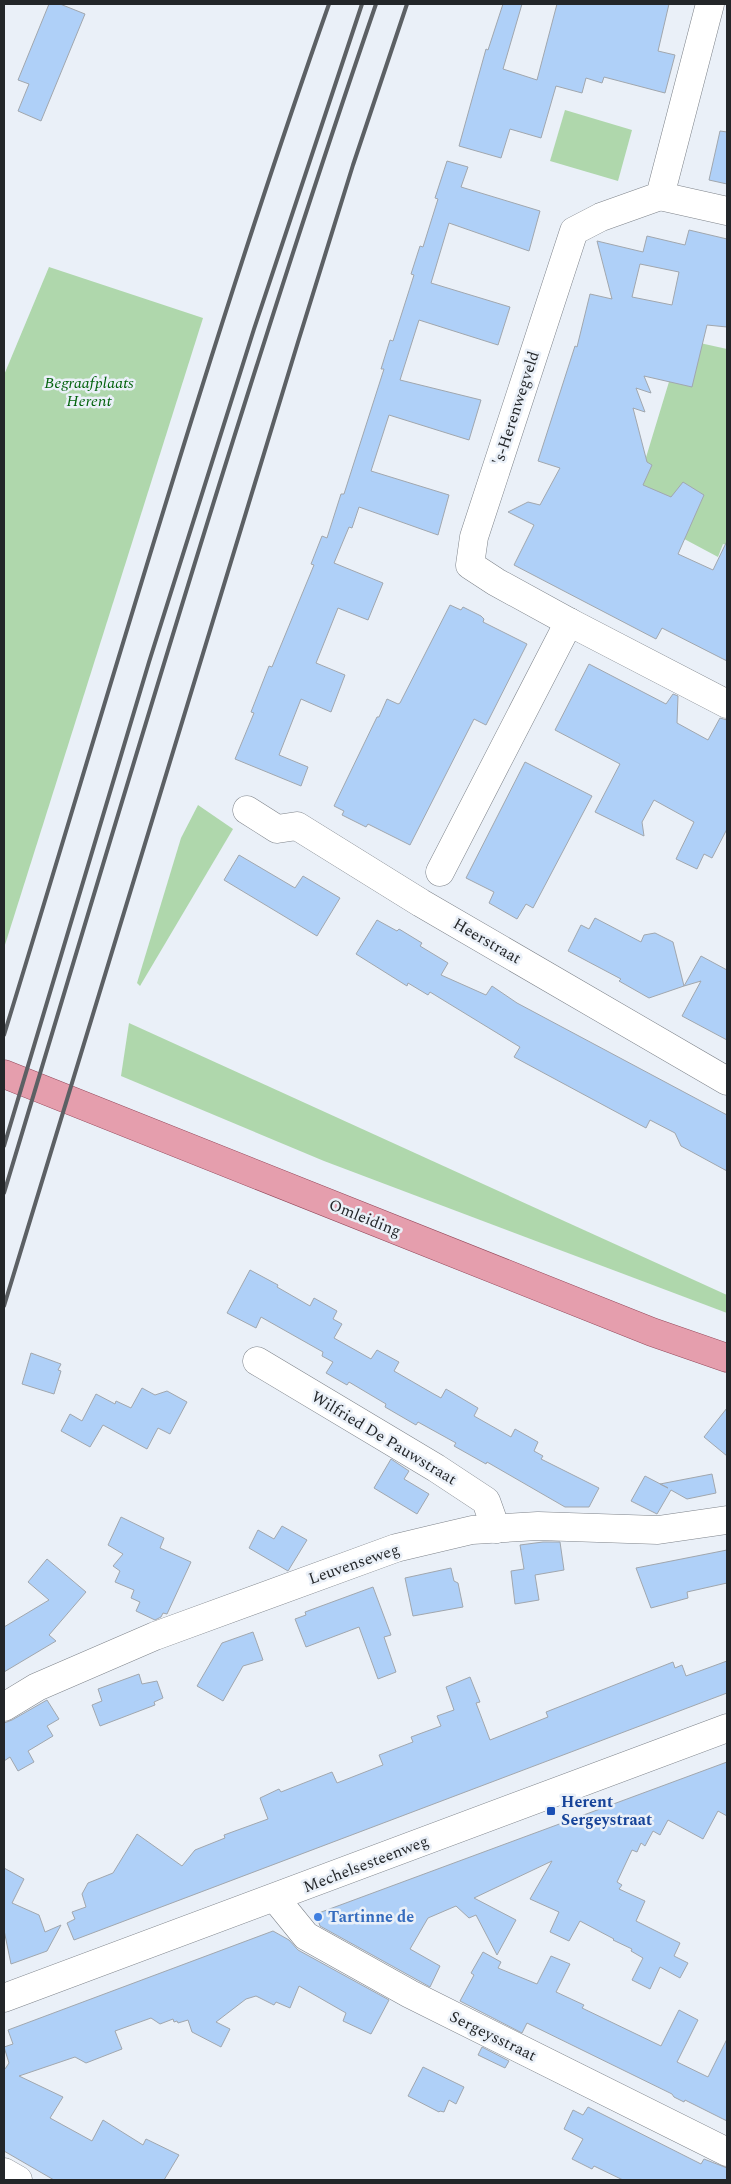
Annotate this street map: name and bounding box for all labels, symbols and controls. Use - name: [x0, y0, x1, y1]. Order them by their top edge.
- street label: 's-Herenwegveld: [486, 348, 546, 468]
- park label: Begraafplaats Herent: [44, 371, 134, 413]
- street label: Heerstraat: [448, 912, 526, 970]
- street label: Omleiding: [325, 1193, 405, 1243]
- street label: Wilfried De Pauwstraat: [307, 1385, 462, 1491]
- street label: Leuvenseweg: [305, 1537, 403, 1591]
- place label: Herent Sergeystraat: [561, 1790, 652, 1832]
- marker: Herent Sergeystraat: [545, 1805, 557, 1817]
- street label: Mechelsesteenweg: [300, 1829, 432, 1899]
- place label: Tartinne de: [328, 1905, 414, 1929]
- marker: Tartinne de: [312, 1911, 324, 1923]
- street label: Sergeysstraat: [445, 2005, 541, 2068]

